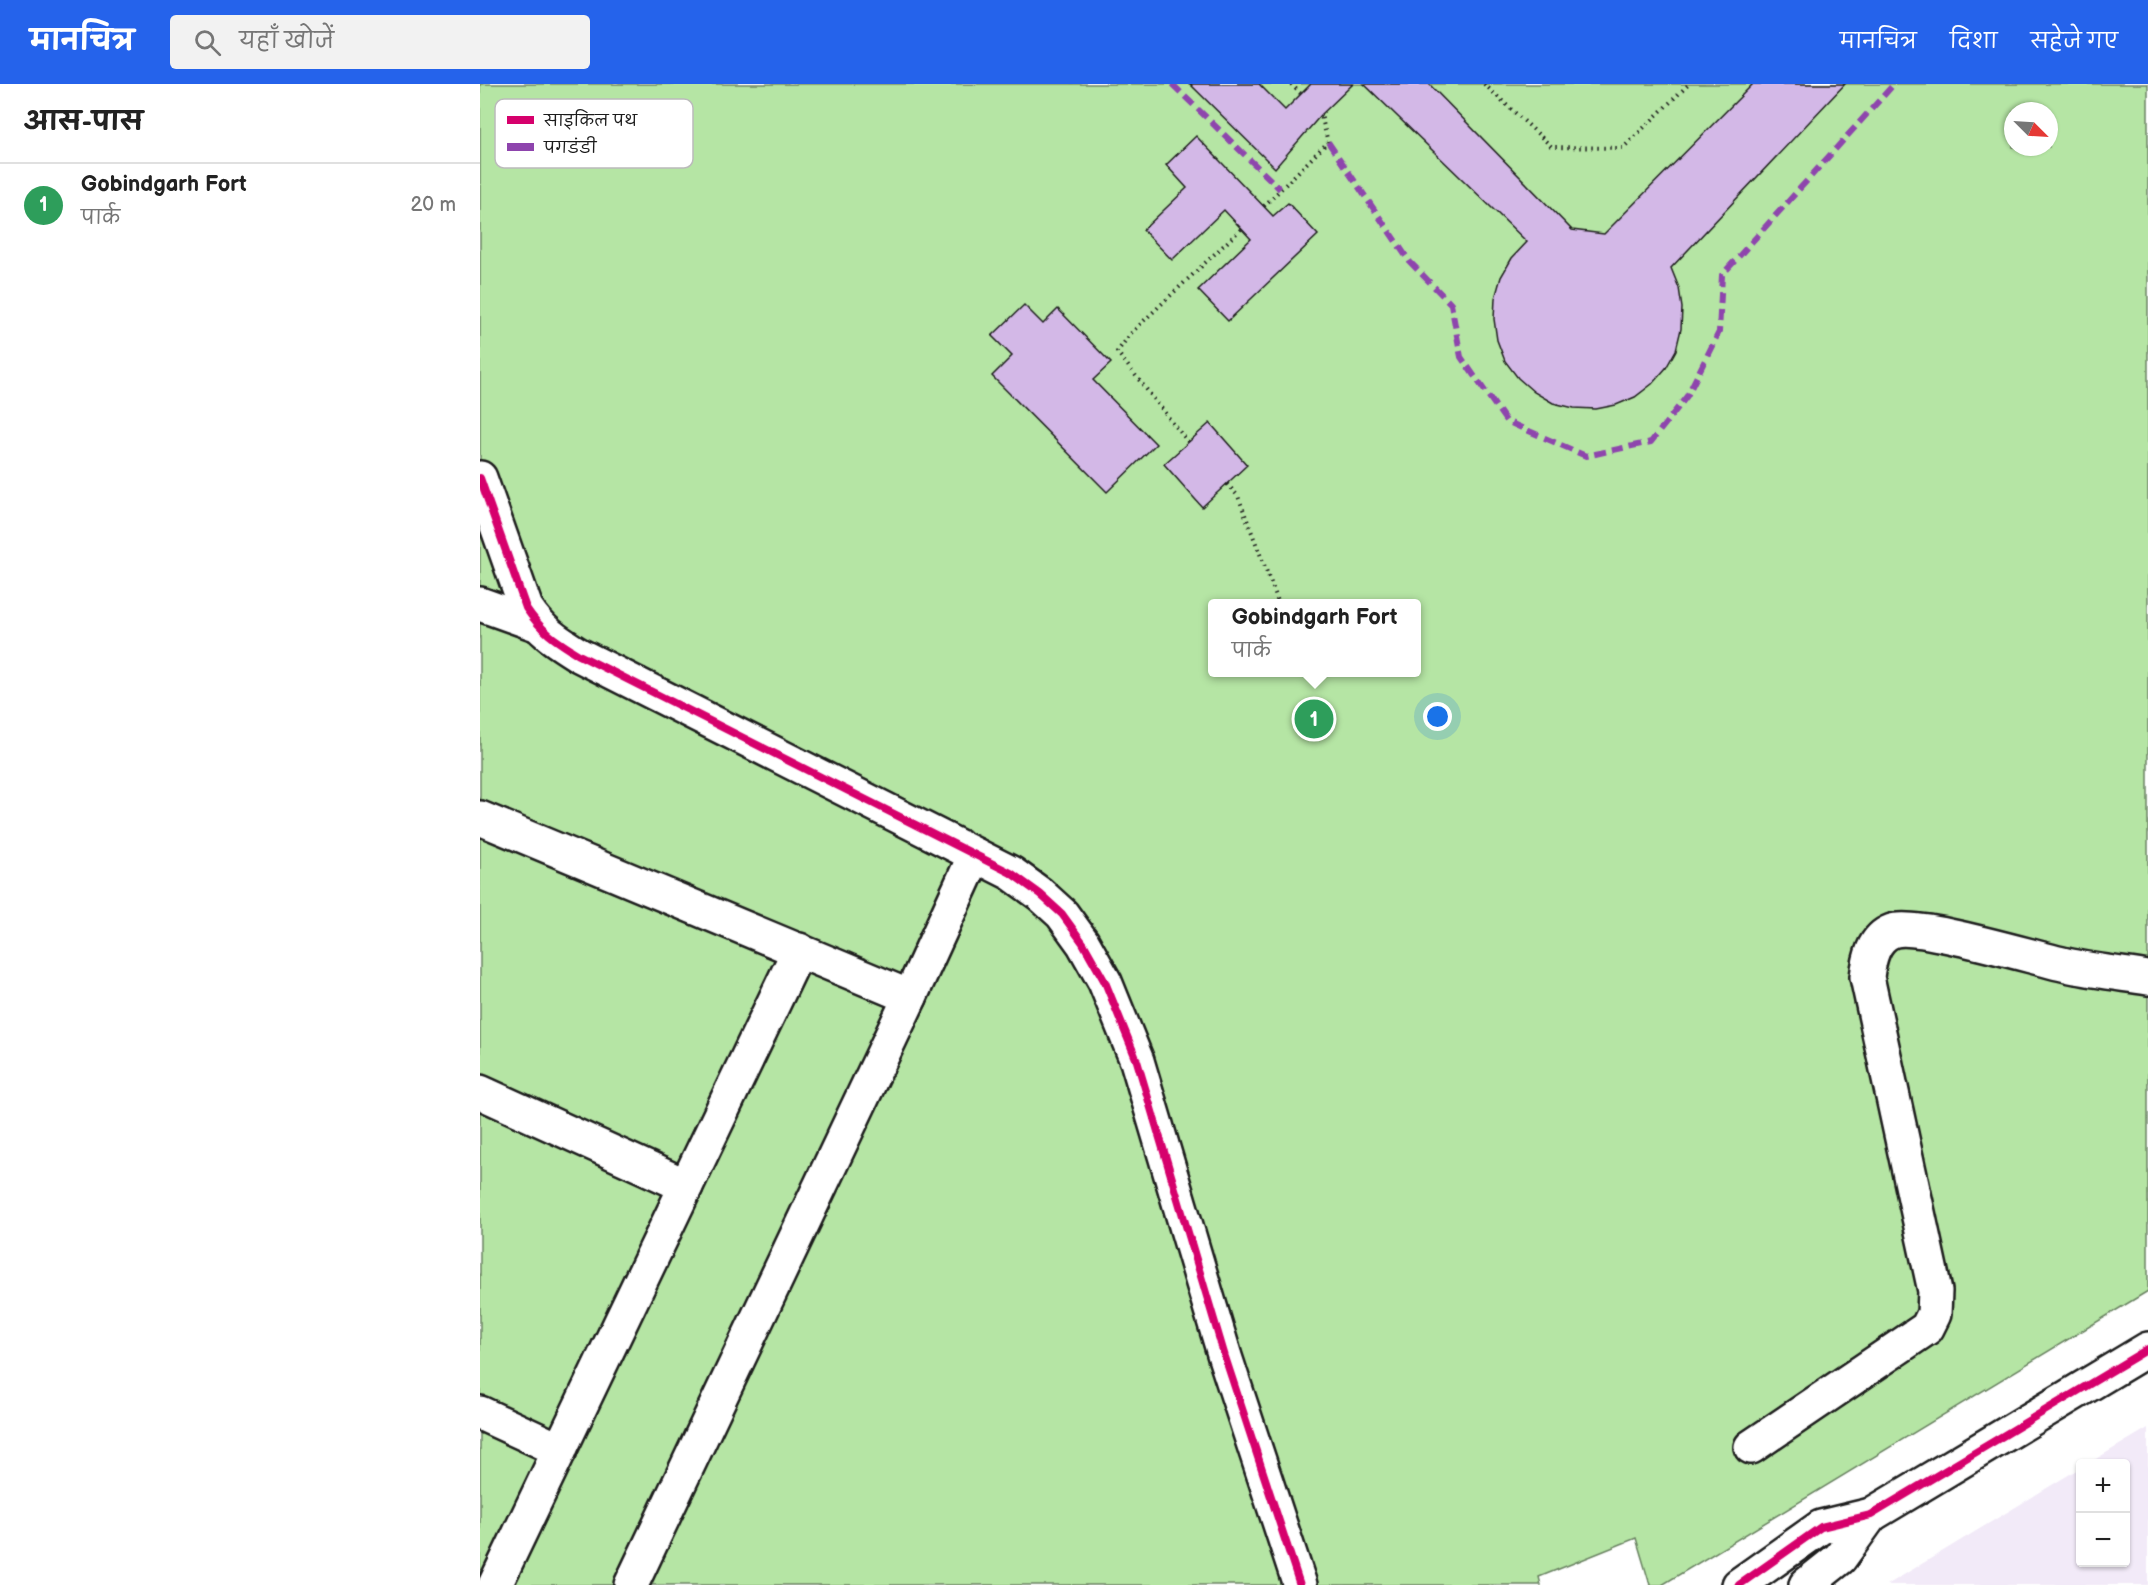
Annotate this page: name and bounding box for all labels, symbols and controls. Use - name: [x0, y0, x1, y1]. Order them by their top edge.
- search box: [170, 15, 590, 69]
- text: मानचित्र: [30, 25, 134, 58]
- icon: search: [191, 26, 224, 59]
- text: यहाँ खोजें: [239, 28, 334, 55]
- text: मानचित्र: [1840, 29, 1917, 54]
- text: दिशा: [1950, 29, 1997, 54]
- text: सहेजे गए: [2030, 29, 2118, 54]
- legend: [495, 99, 693, 168]
- north arrow: [2004, 102, 2058, 156]
- text: आस-पास: [24, 107, 143, 138]
- text: साइकिल पथ: [543, 109, 638, 131]
- text: पगडंडी: [543, 136, 598, 158]
- text: Gobindgarh Fort: [81, 171, 247, 198]
- text: 1: [39, 193, 48, 217]
- text: 20 m: [411, 193, 456, 217]
- text: पार्क: [81, 206, 120, 230]
- popup: [1208, 599, 1421, 677]
- text: Gobindgarh Fort: [1232, 604, 1397, 631]
- text: पार्क: [1232, 639, 1271, 663]
- pin: 1: [1294, 696, 1334, 742]
- your location: [1423, 702, 1452, 731]
- map controls: [2076, 1459, 2130, 1567]
- button: +: [2076, 1459, 2130, 1513]
- button: −: [2076, 1513, 2130, 1567]

